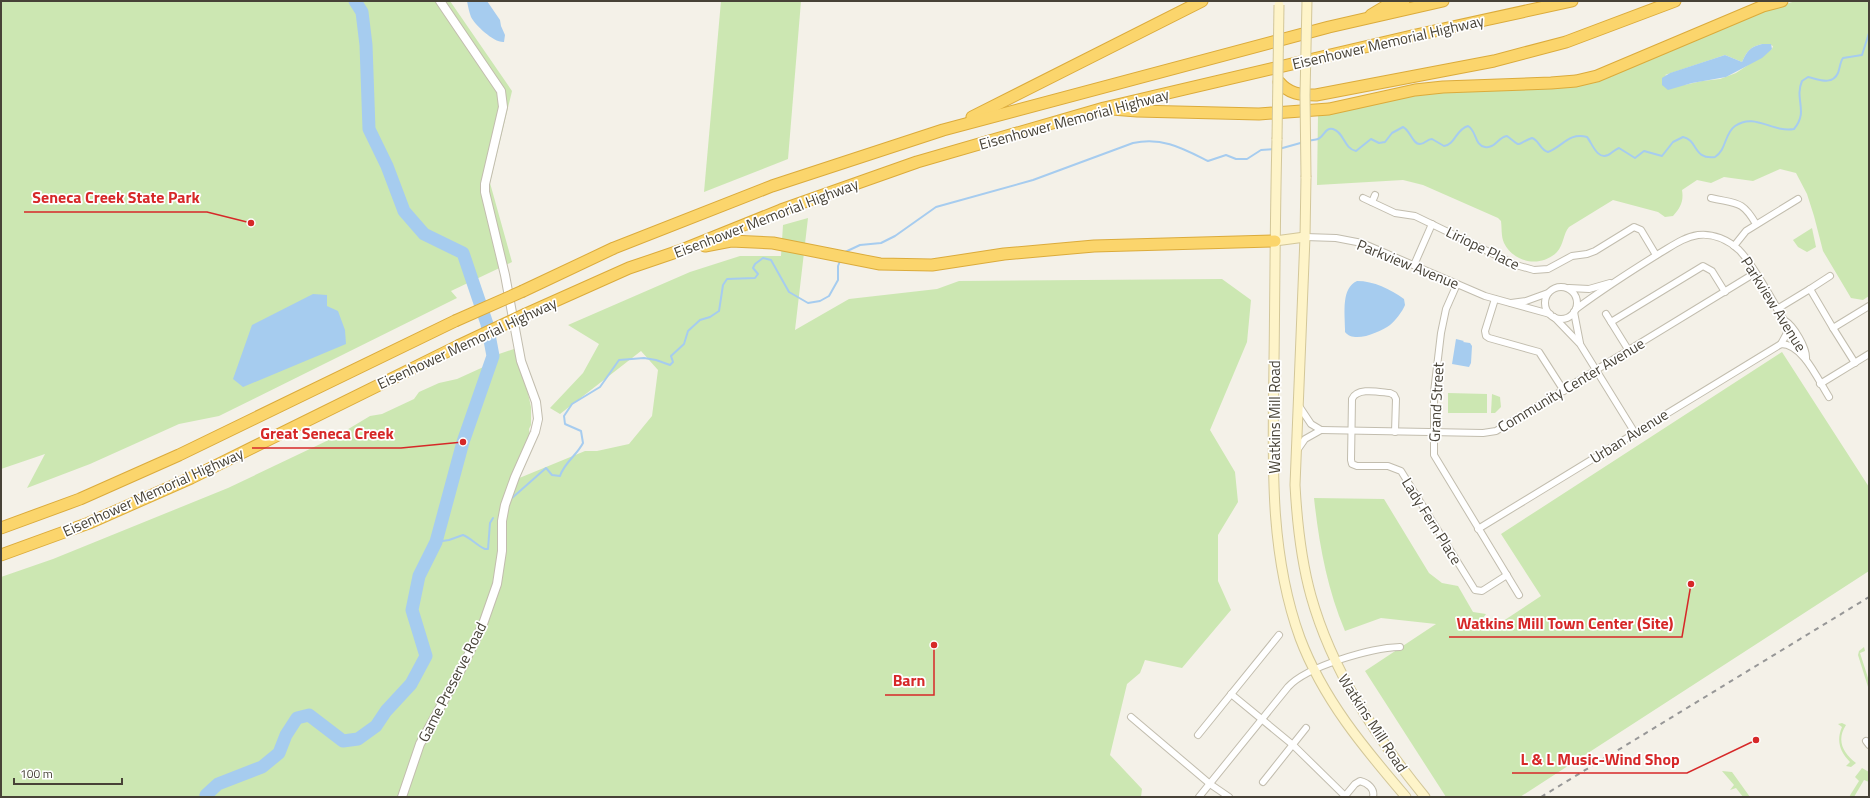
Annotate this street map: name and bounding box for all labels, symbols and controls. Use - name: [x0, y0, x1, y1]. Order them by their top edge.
- street label: Eisenhower Memorial Highway: [1290, 9, 1486, 75]
- street label: Eisenhower Memorial Highway: [976, 83, 1172, 155]
- street label: Eisenhower Memorial Highway: [670, 172, 862, 264]
- callout: Seneca Creek State Park: [24, 184, 207, 212]
- text: Seneca Creek State Park: [32, 185, 200, 209]
- street label: Liriope Place: [1442, 220, 1524, 276]
- street label: Parkview Avenue: [1353, 233, 1463, 295]
- street label: Parkview Avenue: [1736, 252, 1812, 356]
- street label: Eisenhower Memorial Highway: [373, 291, 561, 395]
- street label: Community Center Avenue: [1493, 332, 1649, 438]
- street label: Watkins Mill Road: [1263, 360, 1286, 474]
- street label: Grand Street: [1422, 361, 1450, 443]
- street label: Urban Avenue: [1585, 403, 1673, 469]
- callout: Great Seneca Creek: [252, 420, 401, 448]
- text: Great Seneca Creek: [260, 421, 394, 445]
- street label: Eisenhower Memorial Highway: [59, 442, 247, 542]
- street label: Lady Fern Place: [1396, 473, 1468, 569]
- callout: Watkins Mill Town Center (Site): [1449, 609, 1682, 637]
- text: Watkins Mill Town Center (Site): [1457, 611, 1674, 635]
- street label: Game Preserve Road: [412, 618, 492, 746]
- callout: Barn: [885, 667, 934, 695]
- text: Barn: [893, 668, 925, 692]
- street label: Watkins Mill Road: [1333, 669, 1413, 777]
- callout: L & L Music-Wind Shop: [1512, 745, 1687, 773]
- text: L & L Music-Wind Shop: [1520, 747, 1680, 771]
- scale bar: [14, 760, 122, 786]
- text: 100 m: [20, 764, 53, 783]

